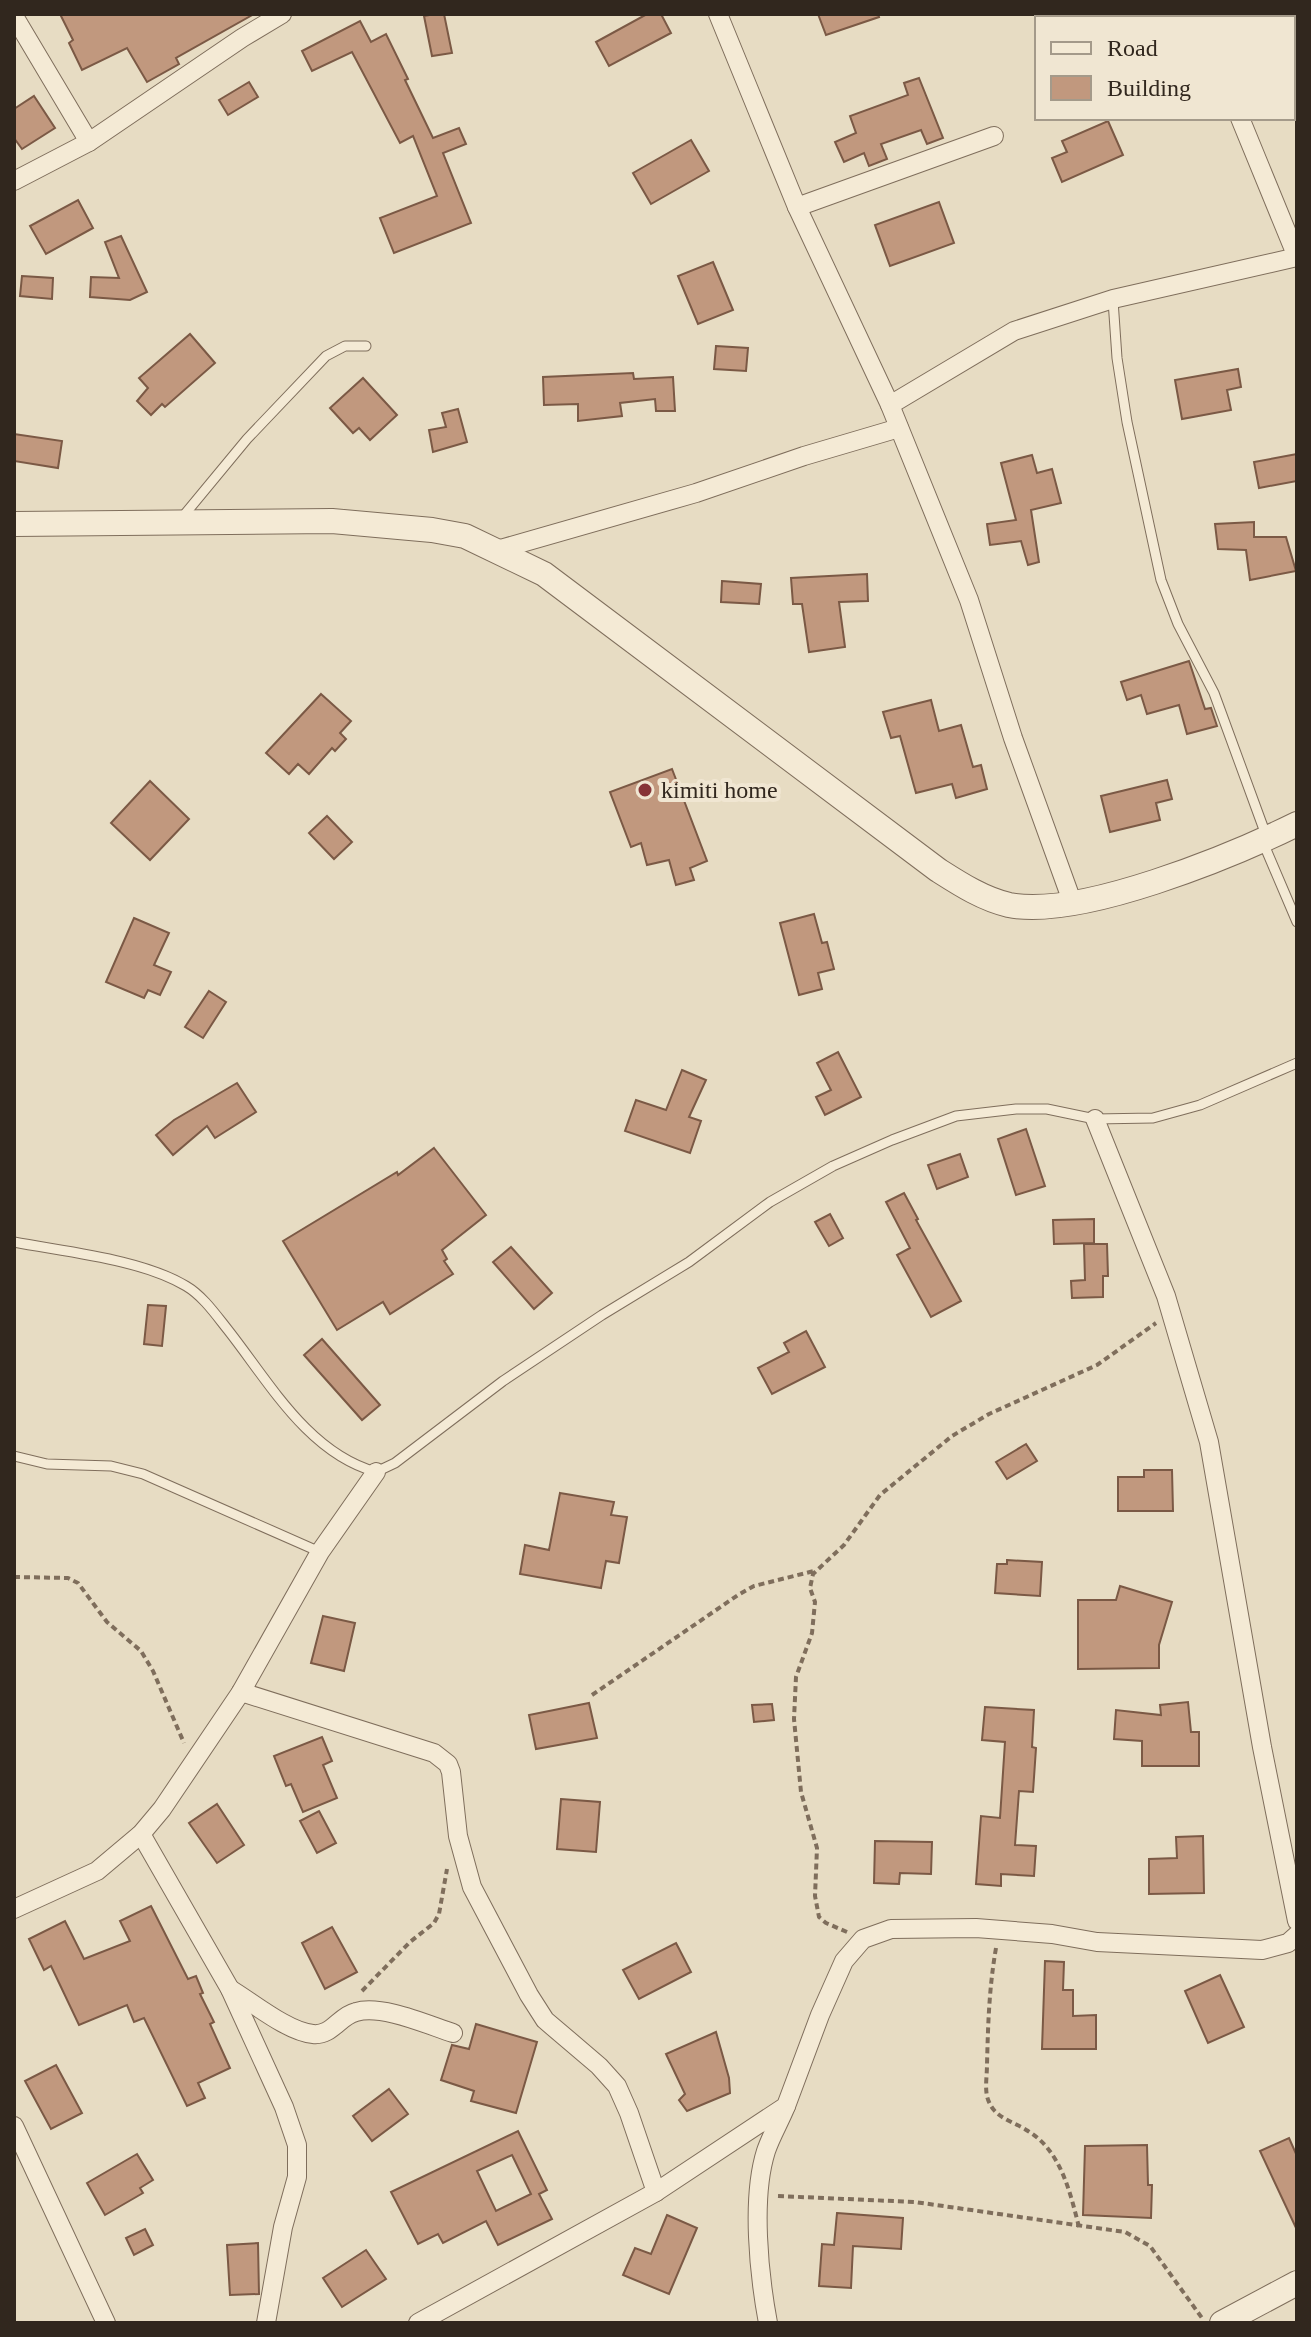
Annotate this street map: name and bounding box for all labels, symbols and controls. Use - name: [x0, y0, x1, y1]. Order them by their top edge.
- legend: [1035, 16, 1295, 120]
- text: Road: [1107, 35, 1158, 61]
- text: Building: [1107, 75, 1191, 101]
- place label: kimiti home: [661, 777, 778, 803]
- marker: kimiti home: [636, 781, 654, 799]

